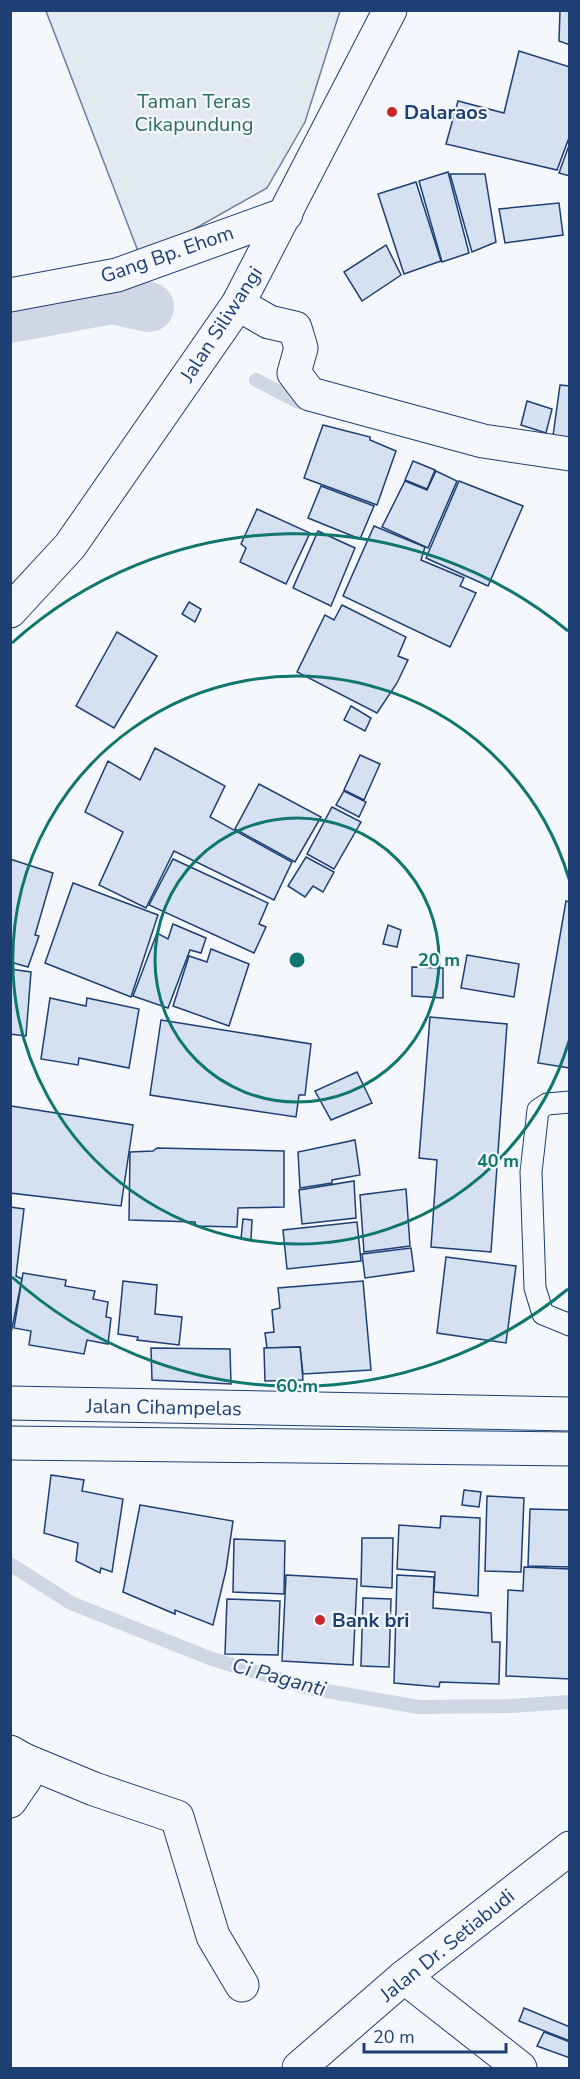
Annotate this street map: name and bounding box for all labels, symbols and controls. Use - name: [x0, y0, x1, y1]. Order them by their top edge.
- park label: Taman Teras Cikapundung: [135, 88, 253, 138]
- place label: Dalaraos: [404, 99, 488, 126]
- marker: Dalaraos: [385, 105, 399, 119]
- street label: Gang Bp. Ehom: [97, 219, 237, 290]
- street label: Jalan Siliwangi: [173, 261, 269, 388]
- text: 20 m: [418, 948, 460, 972]
- centre of rings: [287, 950, 307, 970]
- text: 40 m: [477, 1149, 519, 1173]
- text: 60 m: [276, 1374, 318, 1398]
- street label: Jalan Cihampelas: [85, 1393, 242, 1422]
- place label: Bank bri: [332, 1607, 409, 1634]
- marker: Bank bri: [313, 1613, 327, 1627]
- water label: Ci Paganti: [229, 1651, 330, 1703]
- street label: Jalan Dr. Setiabudi: [374, 1883, 520, 2009]
- scale bar: [364, 2016, 506, 2054]
- text: 20 m: [373, 2025, 415, 2049]

